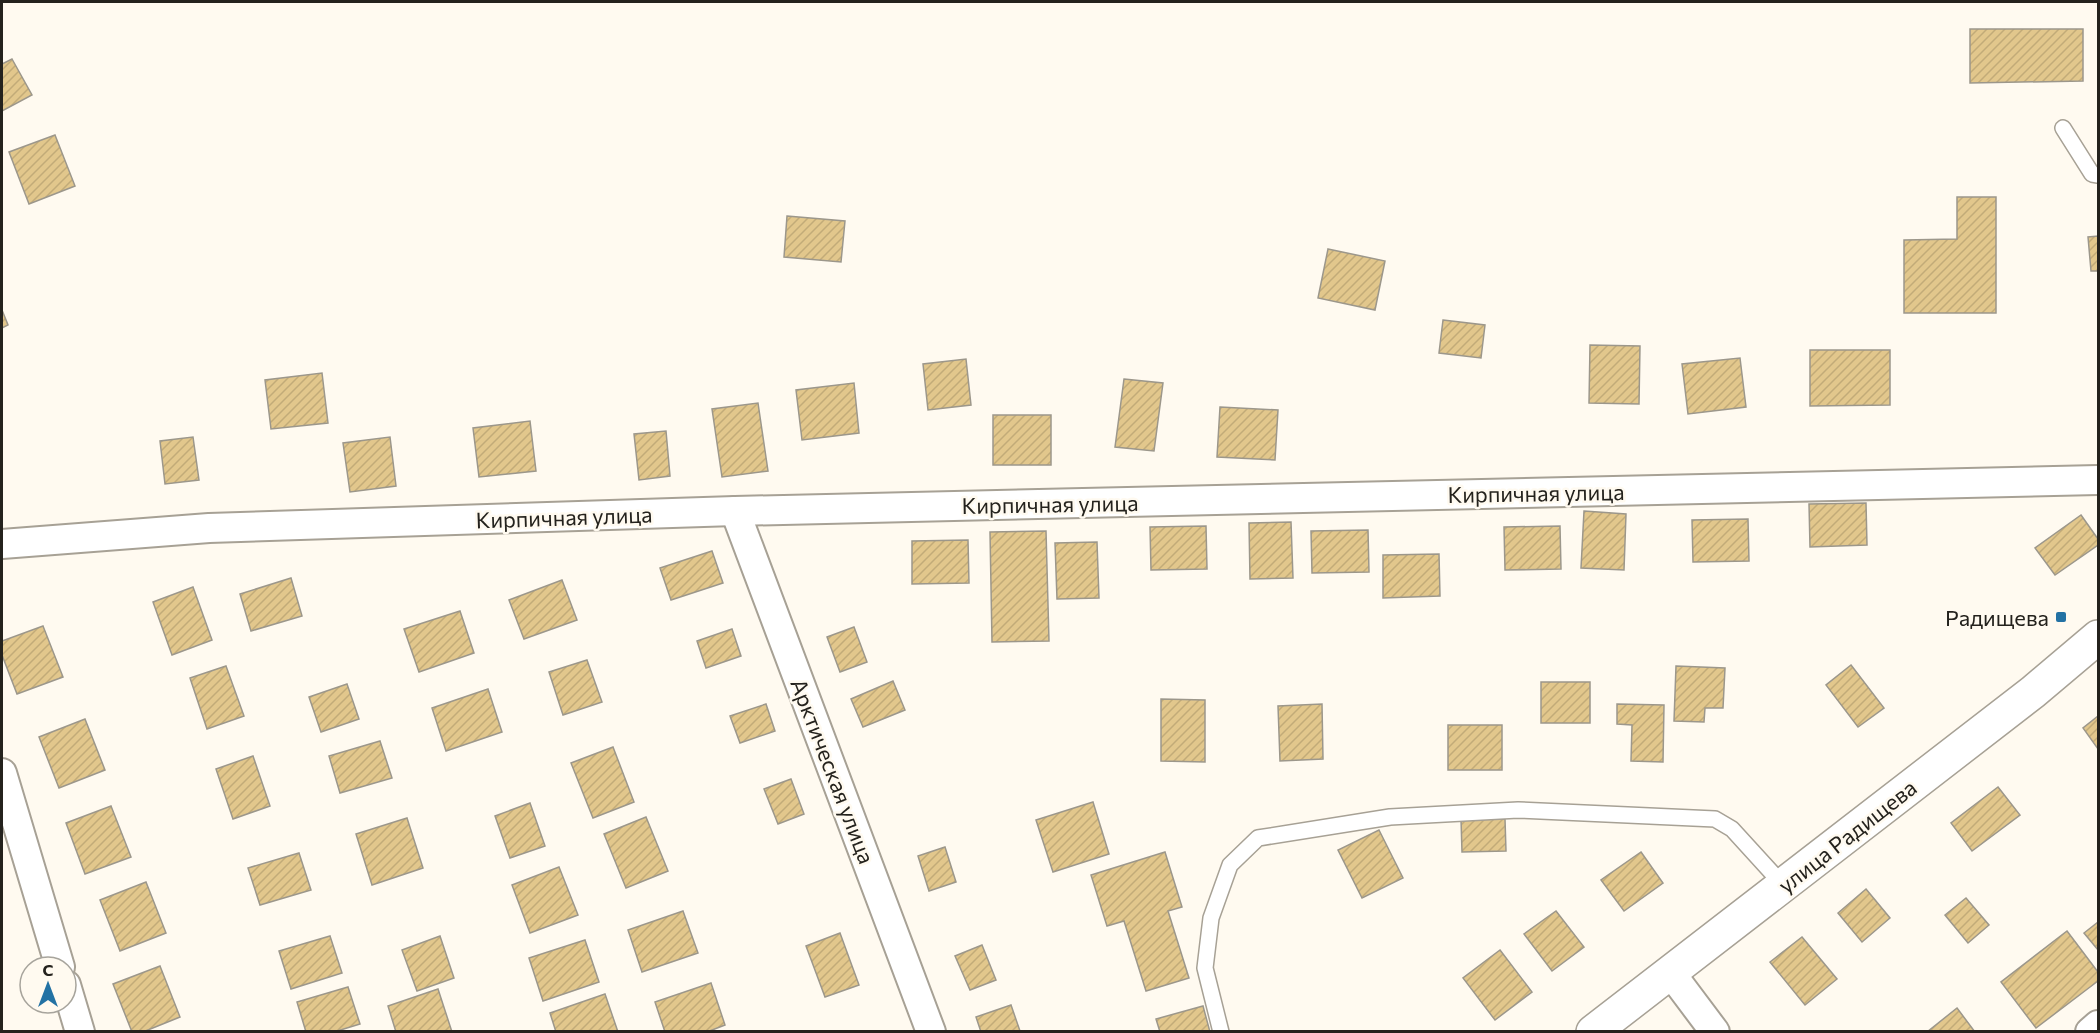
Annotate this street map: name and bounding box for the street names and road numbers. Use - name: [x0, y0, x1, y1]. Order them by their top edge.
- street label: Кирпичная улица: [1447, 478, 1625, 508]
- street label: Кирпичная улица: [961, 489, 1139, 519]
- street label: Кирпичная улица: [475, 500, 653, 534]
- street label: Арктическая улица: [785, 675, 881, 867]
- street label: улица Радищева: [1772, 774, 1922, 898]

